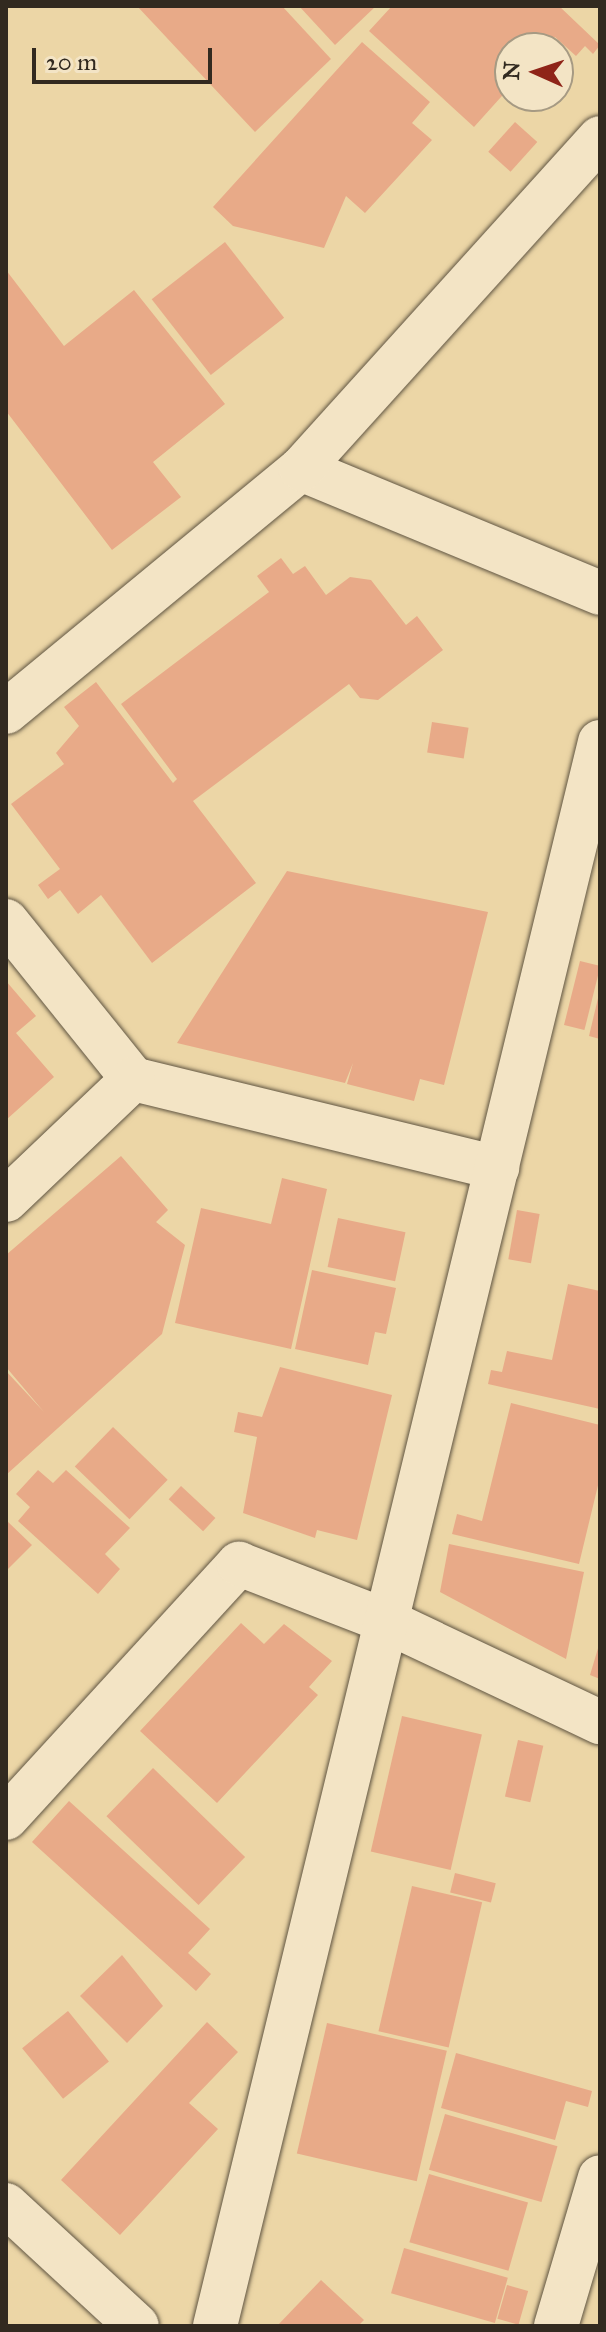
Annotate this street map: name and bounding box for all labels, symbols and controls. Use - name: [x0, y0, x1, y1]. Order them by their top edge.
- scale bar: [36, 32, 216, 82]
- north arrow: [494, 32, 574, 112]
- text: 20 m: [46, 47, 97, 77]
- text: N: [498, 61, 526, 81]

